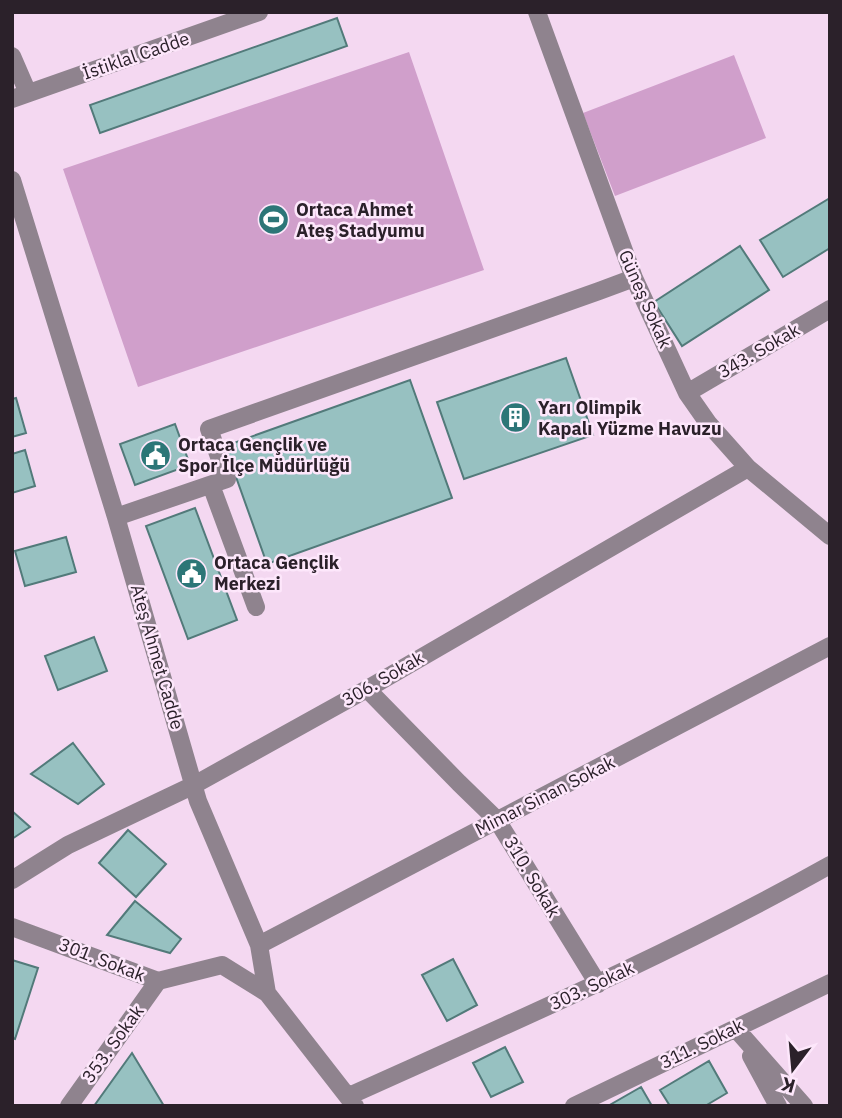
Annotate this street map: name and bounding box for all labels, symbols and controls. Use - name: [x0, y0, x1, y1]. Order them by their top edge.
- street label: İstiklal Cadde: [79, 26, 192, 85]
- place label: Ortaca Ahmet Ateş Stadyumu: [296, 198, 425, 242]
- sports icon: Ortaca Ahmet Ateş Stadyumu: [256, 203, 290, 237]
- street label: Güneş Sokak: [614, 246, 678, 352]
- street label: 343. Sokak: [714, 318, 804, 383]
- place label: Yarı Olimpik Kapalı Yüzme Havuzu: [538, 396, 722, 440]
- building icon: Yarı Olimpik Kapalı Yüzme Havuzu: [498, 401, 532, 435]
- place label: Ortaca Gençlik ve Spor İlçe Müdürlüğü: [178, 433, 350, 477]
- public building icon: Ortaca Gençlik ve Spor İlçe Müdürlüğü: [138, 438, 172, 472]
- place label: Ortaca Gençlik Merkezi: [214, 551, 340, 595]
- public building icon: Ortaca Gençlik Merkezi: [174, 556, 208, 590]
- street label: Ateş Ahmet Cadde: [126, 582, 189, 732]
- street label: 306. Sokak: [338, 646, 428, 711]
- street label: Mimar Sinan Sokak: [471, 750, 619, 841]
- street label: 310. Sokak: [499, 832, 566, 922]
- street label: 301. Sokak: [56, 933, 149, 987]
- street label: 303. Sokak: [546, 956, 638, 1015]
- street label: 353. Sokak: [77, 1000, 149, 1087]
- street label: 311. Sokak: [656, 1013, 748, 1074]
- north arrow: [758, 1034, 828, 1104]
- text: K: [779, 1072, 798, 1099]

